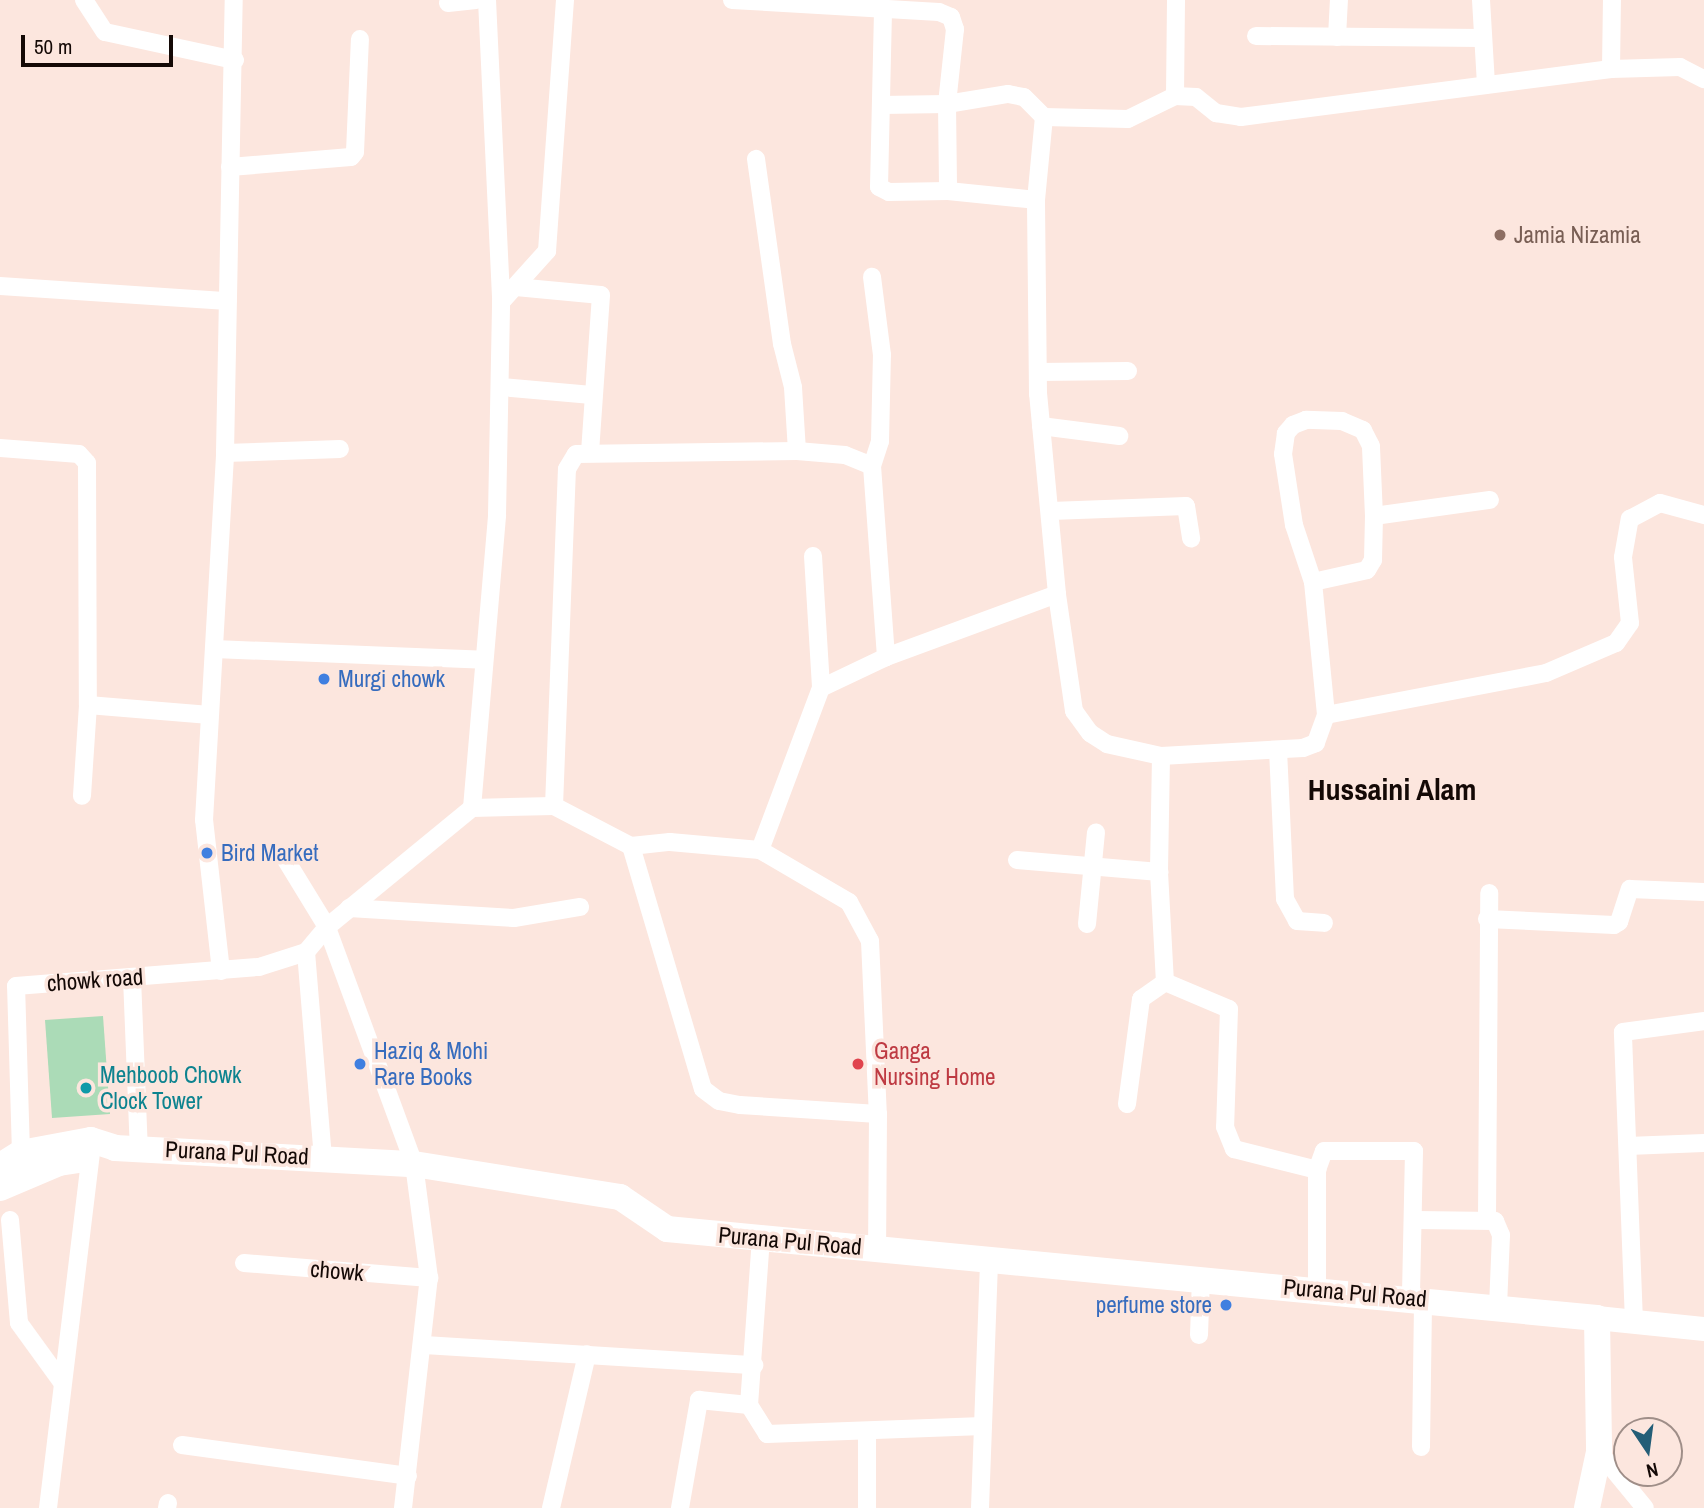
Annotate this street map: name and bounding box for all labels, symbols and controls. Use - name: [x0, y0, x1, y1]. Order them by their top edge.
- scale bar: [24, 21, 177, 65]
- text: 50 m: [34, 32, 72, 61]
- place label: Jamia Nizamia: [1514, 221, 1641, 249]
- marker: Jamia Nizamia: [1492, 227, 1508, 243]
- place label: Murgi chowk: [338, 665, 445, 693]
- marker: Murgi chowk: [316, 671, 332, 687]
- district label: Hussaini Alam: [1307, 771, 1477, 807]
- place label: Bird Market: [221, 839, 318, 867]
- marker: Bird Market: [199, 845, 215, 861]
- street label: chowk road: [46, 963, 144, 997]
- place label: Haziq & Mohi Rare Books: [374, 1037, 488, 1091]
- place label: Ganga Nursing Home: [874, 1037, 996, 1091]
- marker: Ganga Nursing Home: [848, 1054, 868, 1074]
- marker: Haziq & Mohi Rare Books: [352, 1056, 368, 1072]
- place label: Mehboob Chowk Clock Tower: [100, 1061, 242, 1115]
- marker: Mehboob Chowk Clock Tower: [78, 1080, 94, 1096]
- street label: Purana Pul Road: [165, 1135, 309, 1171]
- street label: Purana Pul Road: [717, 1221, 863, 1261]
- street label: chowk: [309, 1255, 365, 1287]
- street label: Purana Pul Road: [1282, 1273, 1428, 1313]
- place label: perfume store: [1096, 1291, 1212, 1319]
- marker: perfume store: [1218, 1297, 1234, 1313]
- north arrow: [1613, 1417, 1683, 1487]
- text: N: [1644, 1457, 1661, 1484]

